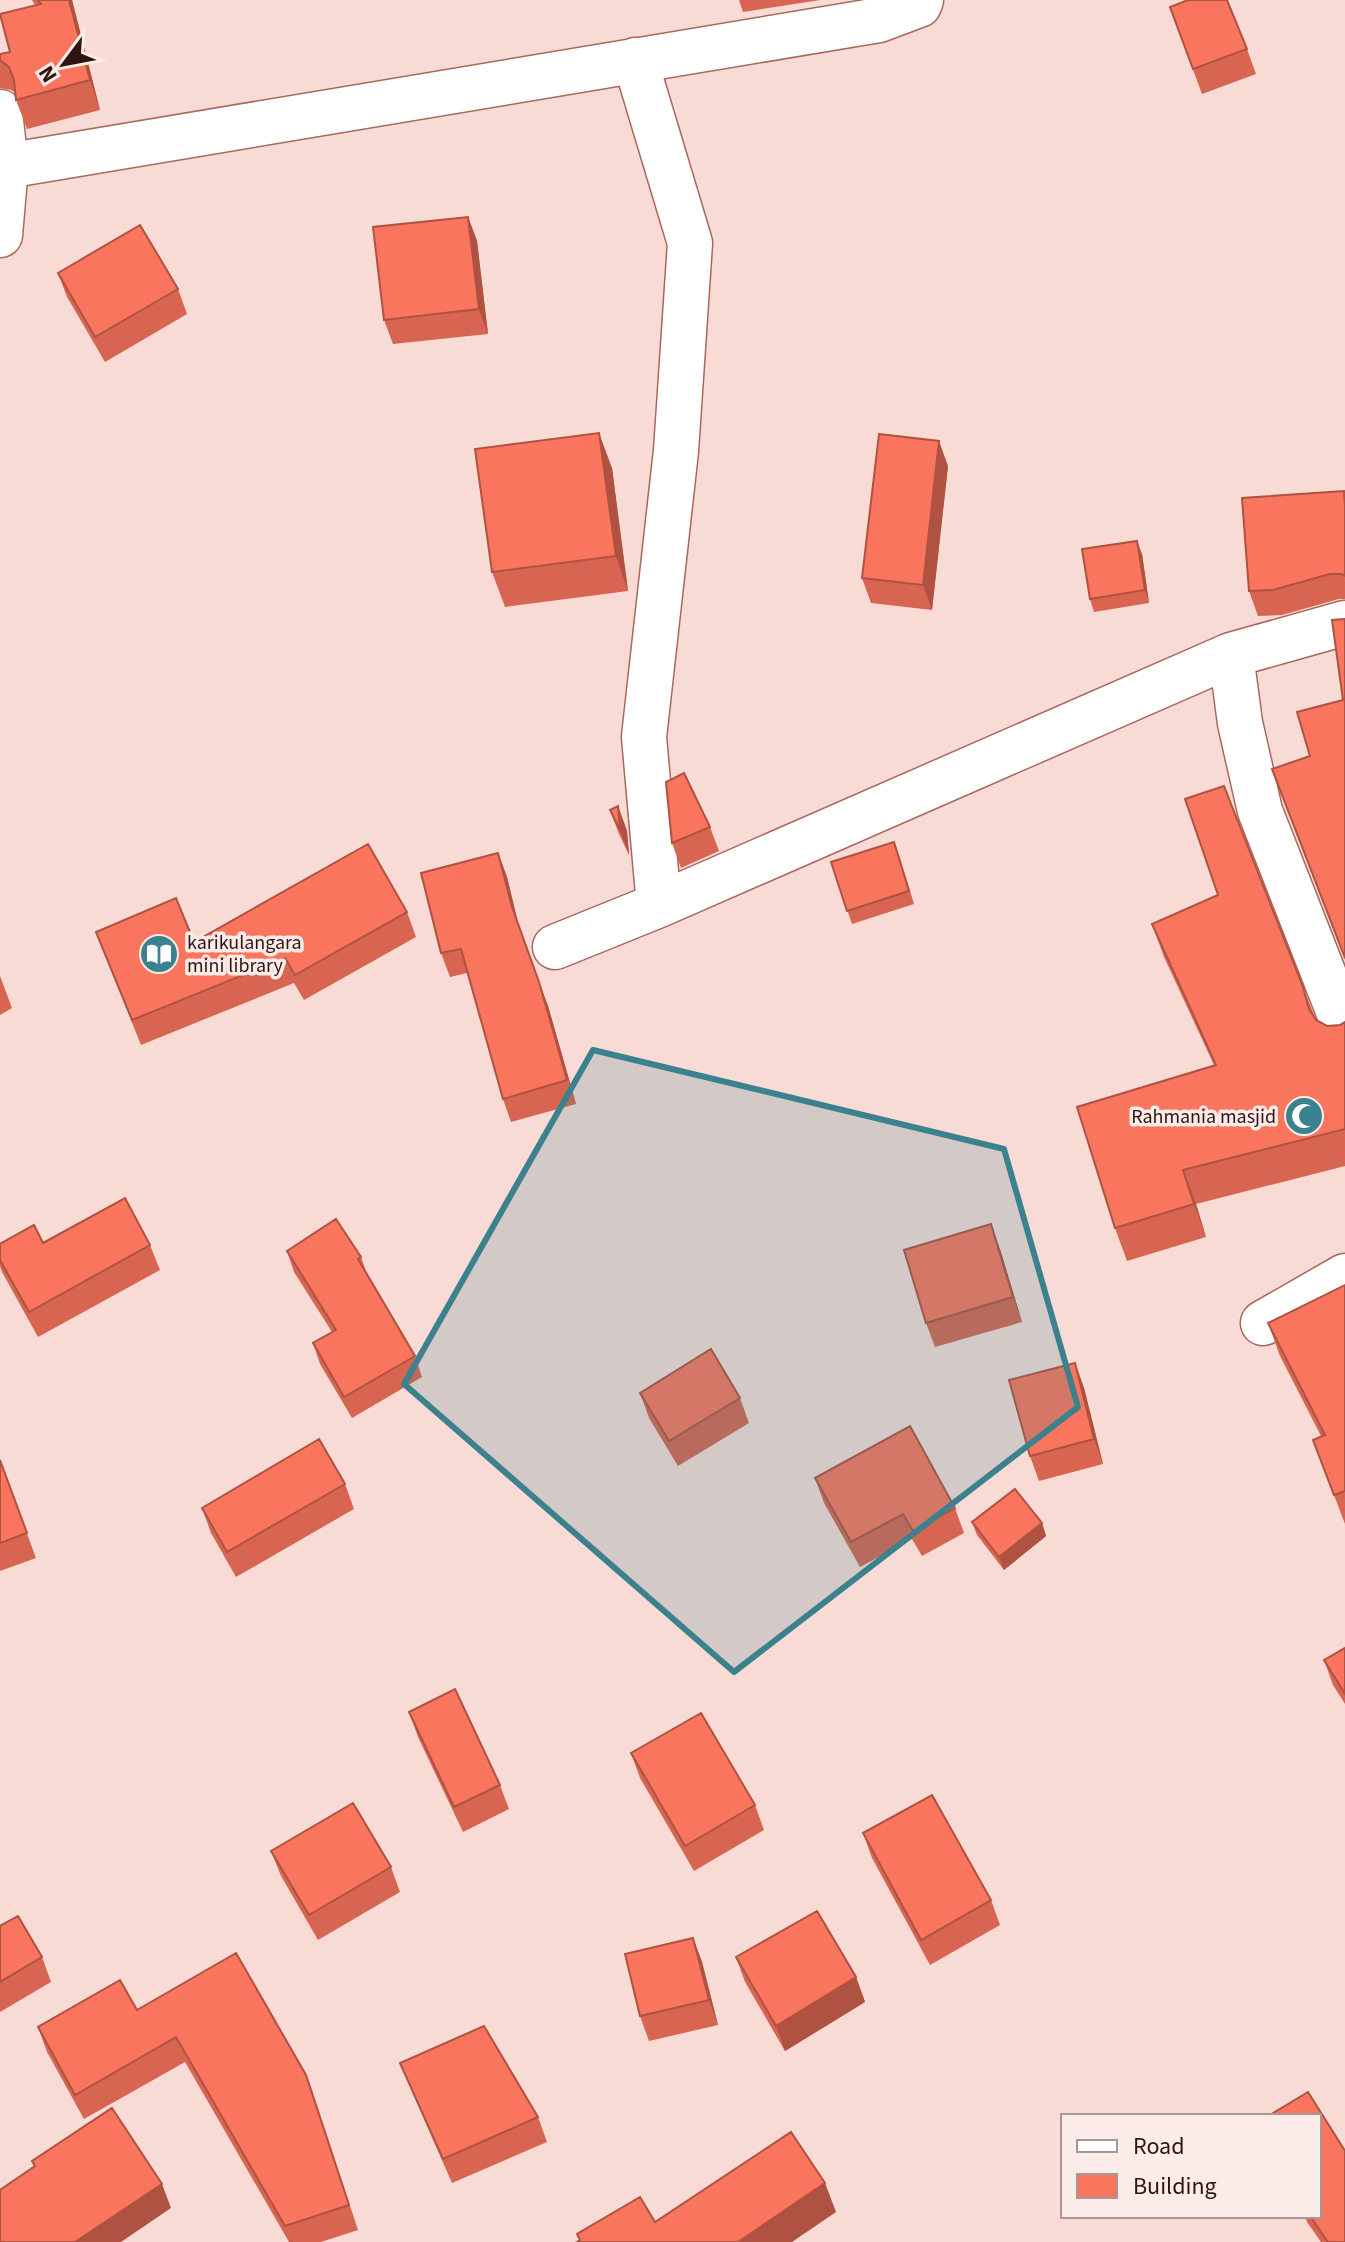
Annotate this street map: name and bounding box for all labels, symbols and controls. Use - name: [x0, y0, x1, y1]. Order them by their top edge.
- north arrow: [24, 24, 104, 104]
- text: N: [30, 59, 65, 89]
- place label: karikulangara mini library: [187, 929, 302, 980]
- library icon: karikulangara mini library: [138, 933, 180, 975]
- mosque icon: Rahmania masjid: [1283, 1095, 1325, 1137]
- place label: Rahmania masjid: [1131, 1103, 1276, 1131]
- legend: [1061, 2114, 1321, 2218]
- text: Road: [1133, 2129, 1185, 2164]
- text: Building: [1133, 2169, 1217, 2204]

